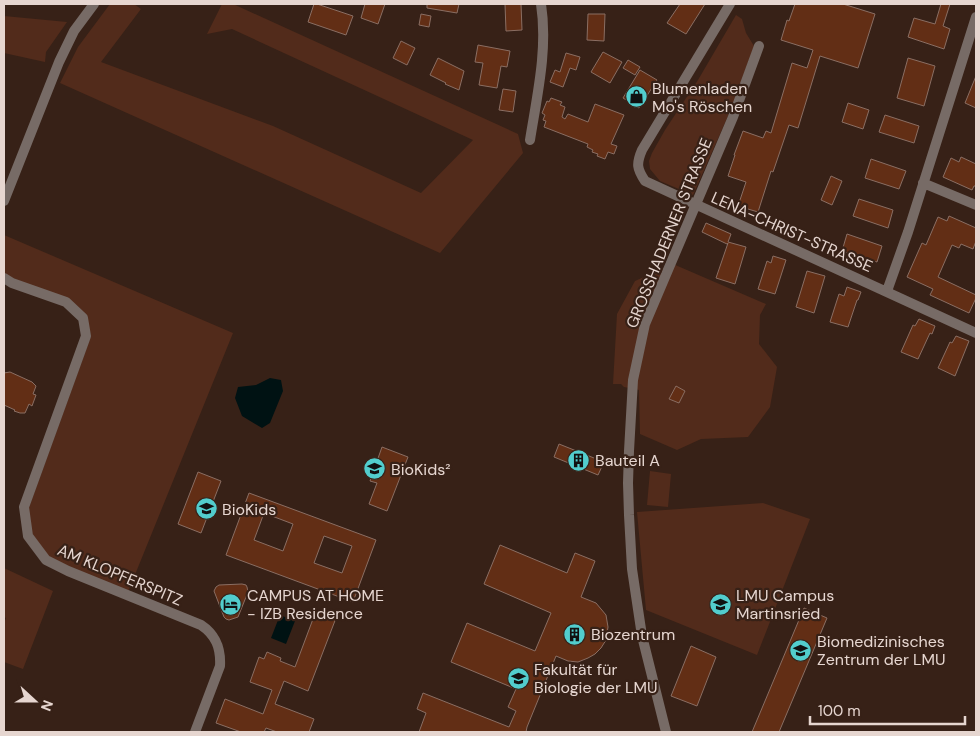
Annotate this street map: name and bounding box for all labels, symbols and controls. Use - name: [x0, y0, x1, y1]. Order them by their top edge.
- place label: Blumenladen Mo's Röschen: [652, 78, 752, 117]
- shop icon: Blumenladen Mo's Röschen: [624, 85, 648, 109]
- street label: GROSSHADERNER STRASSE: [621, 135, 717, 331]
- street label: LENA-CHRIST-STRASSE: [708, 187, 876, 277]
- building icon: Bauteil A: [567, 448, 591, 472]
- place label: Bauteil A: [595, 450, 660, 471]
- school or university icon: BioKids²: [363, 457, 387, 481]
- place label: BioKids²: [391, 459, 451, 480]
- school or university icon: BioKids: [194, 497, 218, 521]
- place label: BioKids: [222, 499, 276, 520]
- street label: AM KLOPFERSPITZ: [54, 539, 186, 611]
- place label: CAMPUS AT HOME - IZB Residence: [247, 585, 384, 624]
- place label: LMU Campus Martinsried: [736, 585, 834, 624]
- hotel icon: CAMPUS AT HOME - IZB Residence: [219, 592, 243, 616]
- school or university icon: LMU Campus Martinsried: [708, 592, 732, 616]
- building icon: Biozentrum: [563, 622, 587, 646]
- place label: Biozentrum: [591, 624, 675, 645]
- place label: Biomedizinisches Zentrum der LMU: [817, 631, 945, 670]
- school or university icon: Biomedizinisches Zentrum der LMU: [789, 638, 813, 662]
- place label: Fakultät für Biologie der LMU: [534, 659, 657, 698]
- school or university icon: Fakultät für Biologie der LMU: [506, 666, 530, 690]
- north arrow: [10, 676, 60, 726]
- scale bar: [810, 694, 965, 726]
- text: N: [37, 698, 57, 714]
- text: 100 m: [818, 701, 861, 721]

